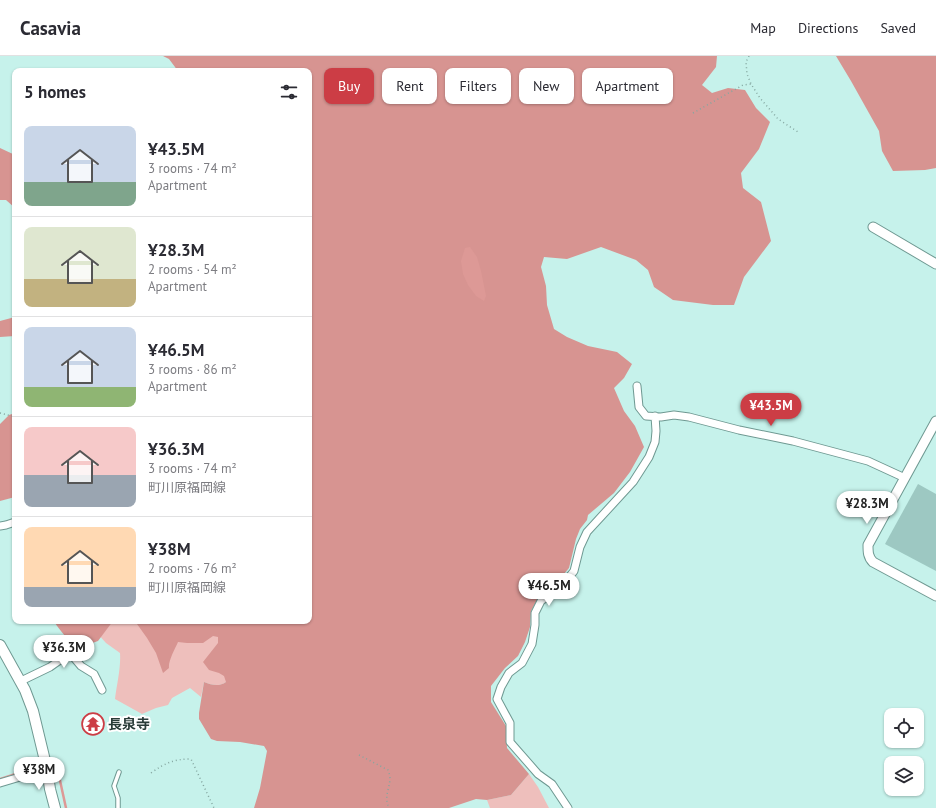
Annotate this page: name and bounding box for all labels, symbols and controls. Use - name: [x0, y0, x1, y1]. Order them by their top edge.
- text: Casavia: [20, 16, 81, 40]
- text: Map: [750, 19, 776, 37]
- text: Directions: [798, 19, 858, 37]
- text: Saved: [880, 19, 916, 37]
- chip: Buy: [324, 68, 374, 104]
- chip: Rent: [382, 68, 437, 104]
- chip: Filters: [445, 68, 511, 104]
- chip: New: [519, 68, 574, 104]
- chip: Apartment: [582, 68, 673, 104]
- text: 5 homes: [24, 81, 86, 103]
- icon: filters: [278, 81, 300, 103]
- text: ¥43.5M: [148, 138, 204, 160]
- icon: home: [56, 142, 104, 190]
- text: 3 rooms · 74 m²: [148, 160, 237, 177]
- text: Apartment: [148, 177, 207, 194]
- text: ¥28.3M: [148, 239, 204, 261]
- icon: home: [56, 243, 104, 291]
- text: 2 rooms · 54 m²: [148, 261, 237, 278]
- text: Apartment: [148, 278, 207, 295]
- text: ¥46.5M: [148, 339, 204, 361]
- icon: home: [56, 343, 104, 391]
- text: 3 rooms · 86 m²: [148, 361, 237, 378]
- text: Apartment: [148, 378, 207, 395]
- pin: ¥43.5M: [738, 393, 804, 427]
- text: ¥43.5M: [749, 397, 793, 414]
- text: ¥36.3M: [148, 438, 204, 460]
- icon: home: [56, 443, 104, 491]
- text: 3 rooms · 74 m²: [148, 460, 237, 477]
- text: 町川原福岡線: [148, 479, 226, 496]
- pin: ¥28.3M: [834, 491, 900, 525]
- text: ¥28.3M: [845, 495, 889, 512]
- text: ¥38M: [148, 538, 191, 560]
- icon: home: [56, 543, 104, 591]
- text: 2 rooms · 76 m²: [148, 560, 237, 577]
- pin: ¥46.5M: [516, 573, 582, 607]
- text: ¥46.5M: [527, 577, 571, 594]
- text: 町川原福岡線: [148, 579, 226, 596]
- pin: ¥36.3M: [31, 635, 97, 669]
- text: ¥36.3M: [42, 639, 86, 656]
- map controls: [884, 708, 924, 796]
- button: locate: [884, 708, 924, 748]
- temple icon: 長泉寺: [80, 711, 106, 737]
- place label: 長泉寺: [108, 715, 150, 733]
- button: layers: [884, 756, 924, 796]
- pin: ¥38M: [15, 757, 63, 791]
- text: ¥38M: [23, 761, 55, 778]

